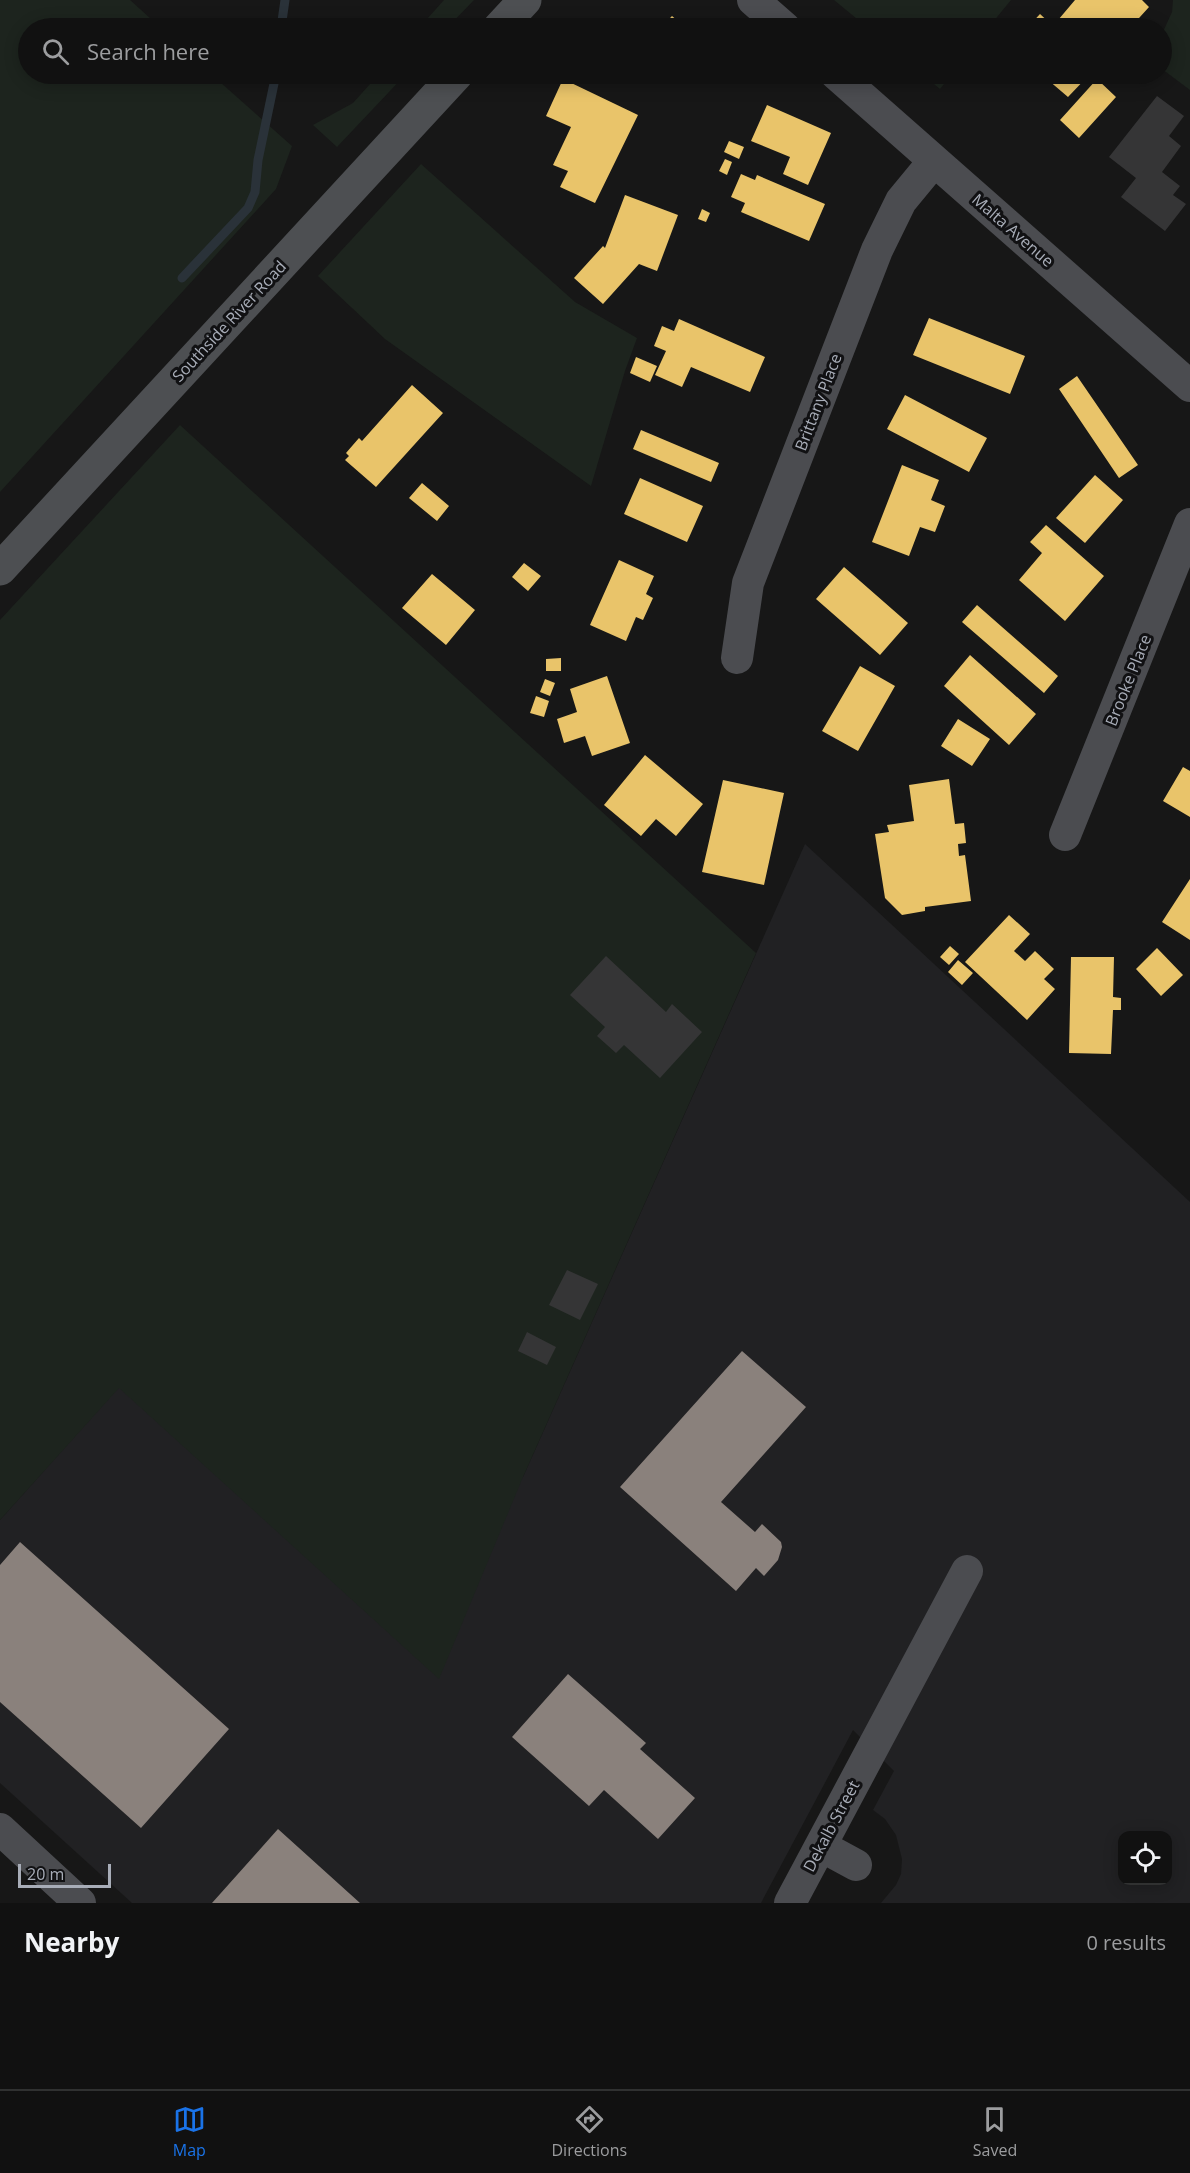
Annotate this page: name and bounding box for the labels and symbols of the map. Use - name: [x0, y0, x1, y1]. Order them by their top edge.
- street label: Malta Avenue: [967, 188, 1059, 272]
- street label: Southside River Road: [167, 256, 291, 386]
- street label: Brittany Place: [789, 350, 847, 454]
- street label: Brooke Place: [1100, 631, 1156, 729]
- street label: Dekalb Street: [798, 1776, 864, 1876]
- scale bar: [18, 1861, 111, 1888]

